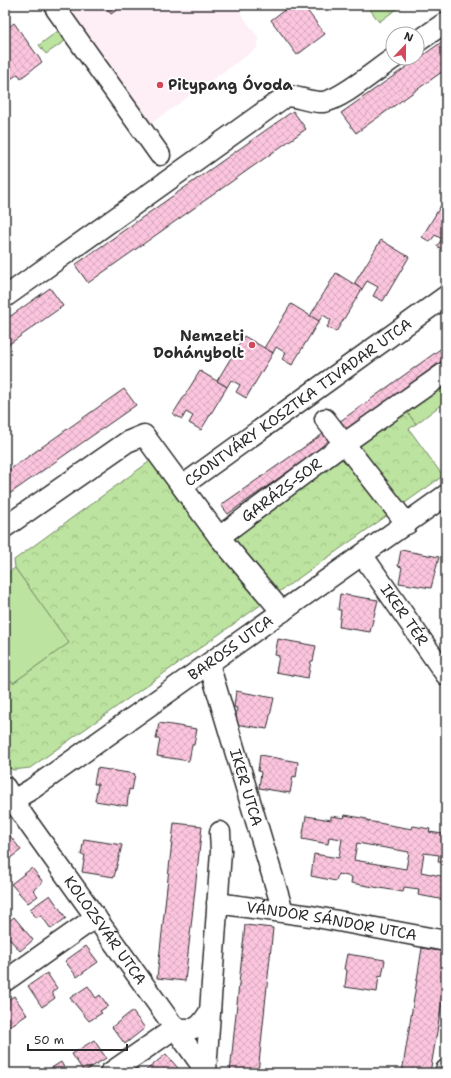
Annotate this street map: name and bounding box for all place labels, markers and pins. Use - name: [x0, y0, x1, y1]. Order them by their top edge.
- place label: Pitypang Óvoda: [168, 74, 294, 95]
- marker: Pitypang Óvoda: [155, 80, 165, 90]
- place label: Nemzeti Dohánybolt: [153, 326, 244, 363]
- marker: Nemzeti Dohánybolt: [247, 340, 257, 350]

